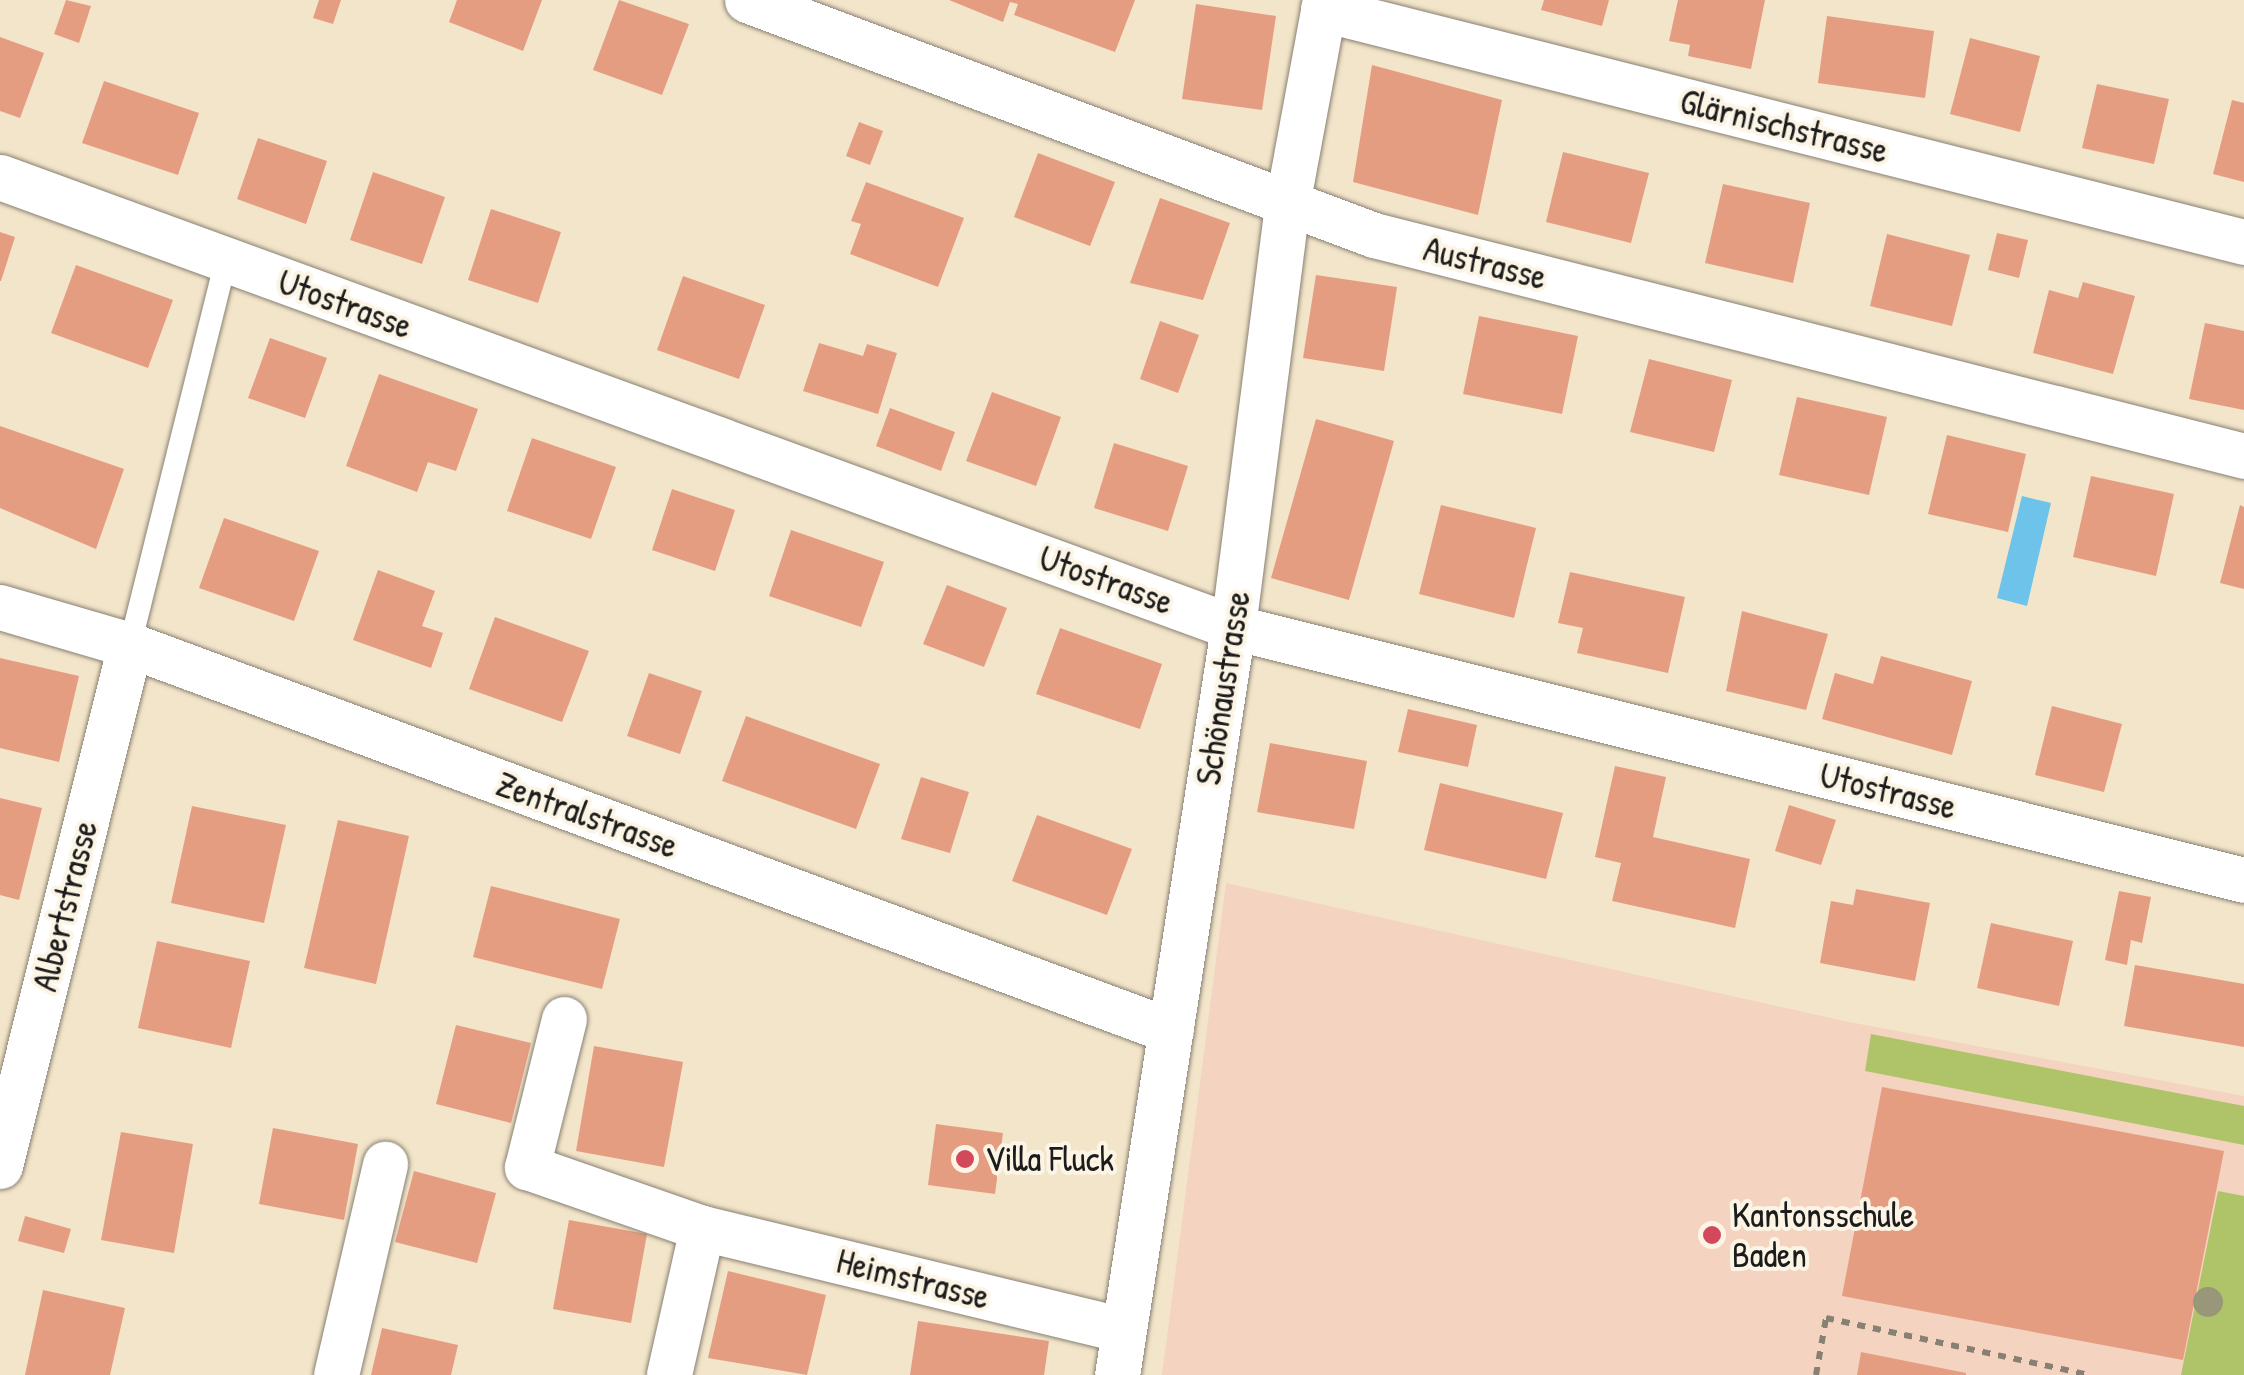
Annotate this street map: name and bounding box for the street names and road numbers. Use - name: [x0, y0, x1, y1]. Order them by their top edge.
- street label: Glärnischstrasse: [1676, 80, 1892, 172]
- street label: Austrasse: [1419, 228, 1551, 298]
- street label: Utostrasse: [273, 260, 417, 348]
- street label: Utostrasse: [1034, 536, 1178, 624]
- street label: Schönaustrasse: [1187, 588, 1259, 788]
- street label: Utostrasse: [1815, 754, 1961, 828]
- street label: Zentralstrasse: [491, 763, 683, 867]
- street label: Albertstrasse: [24, 817, 106, 995]
- street label: Heimstrasse: [832, 1240, 994, 1318]

